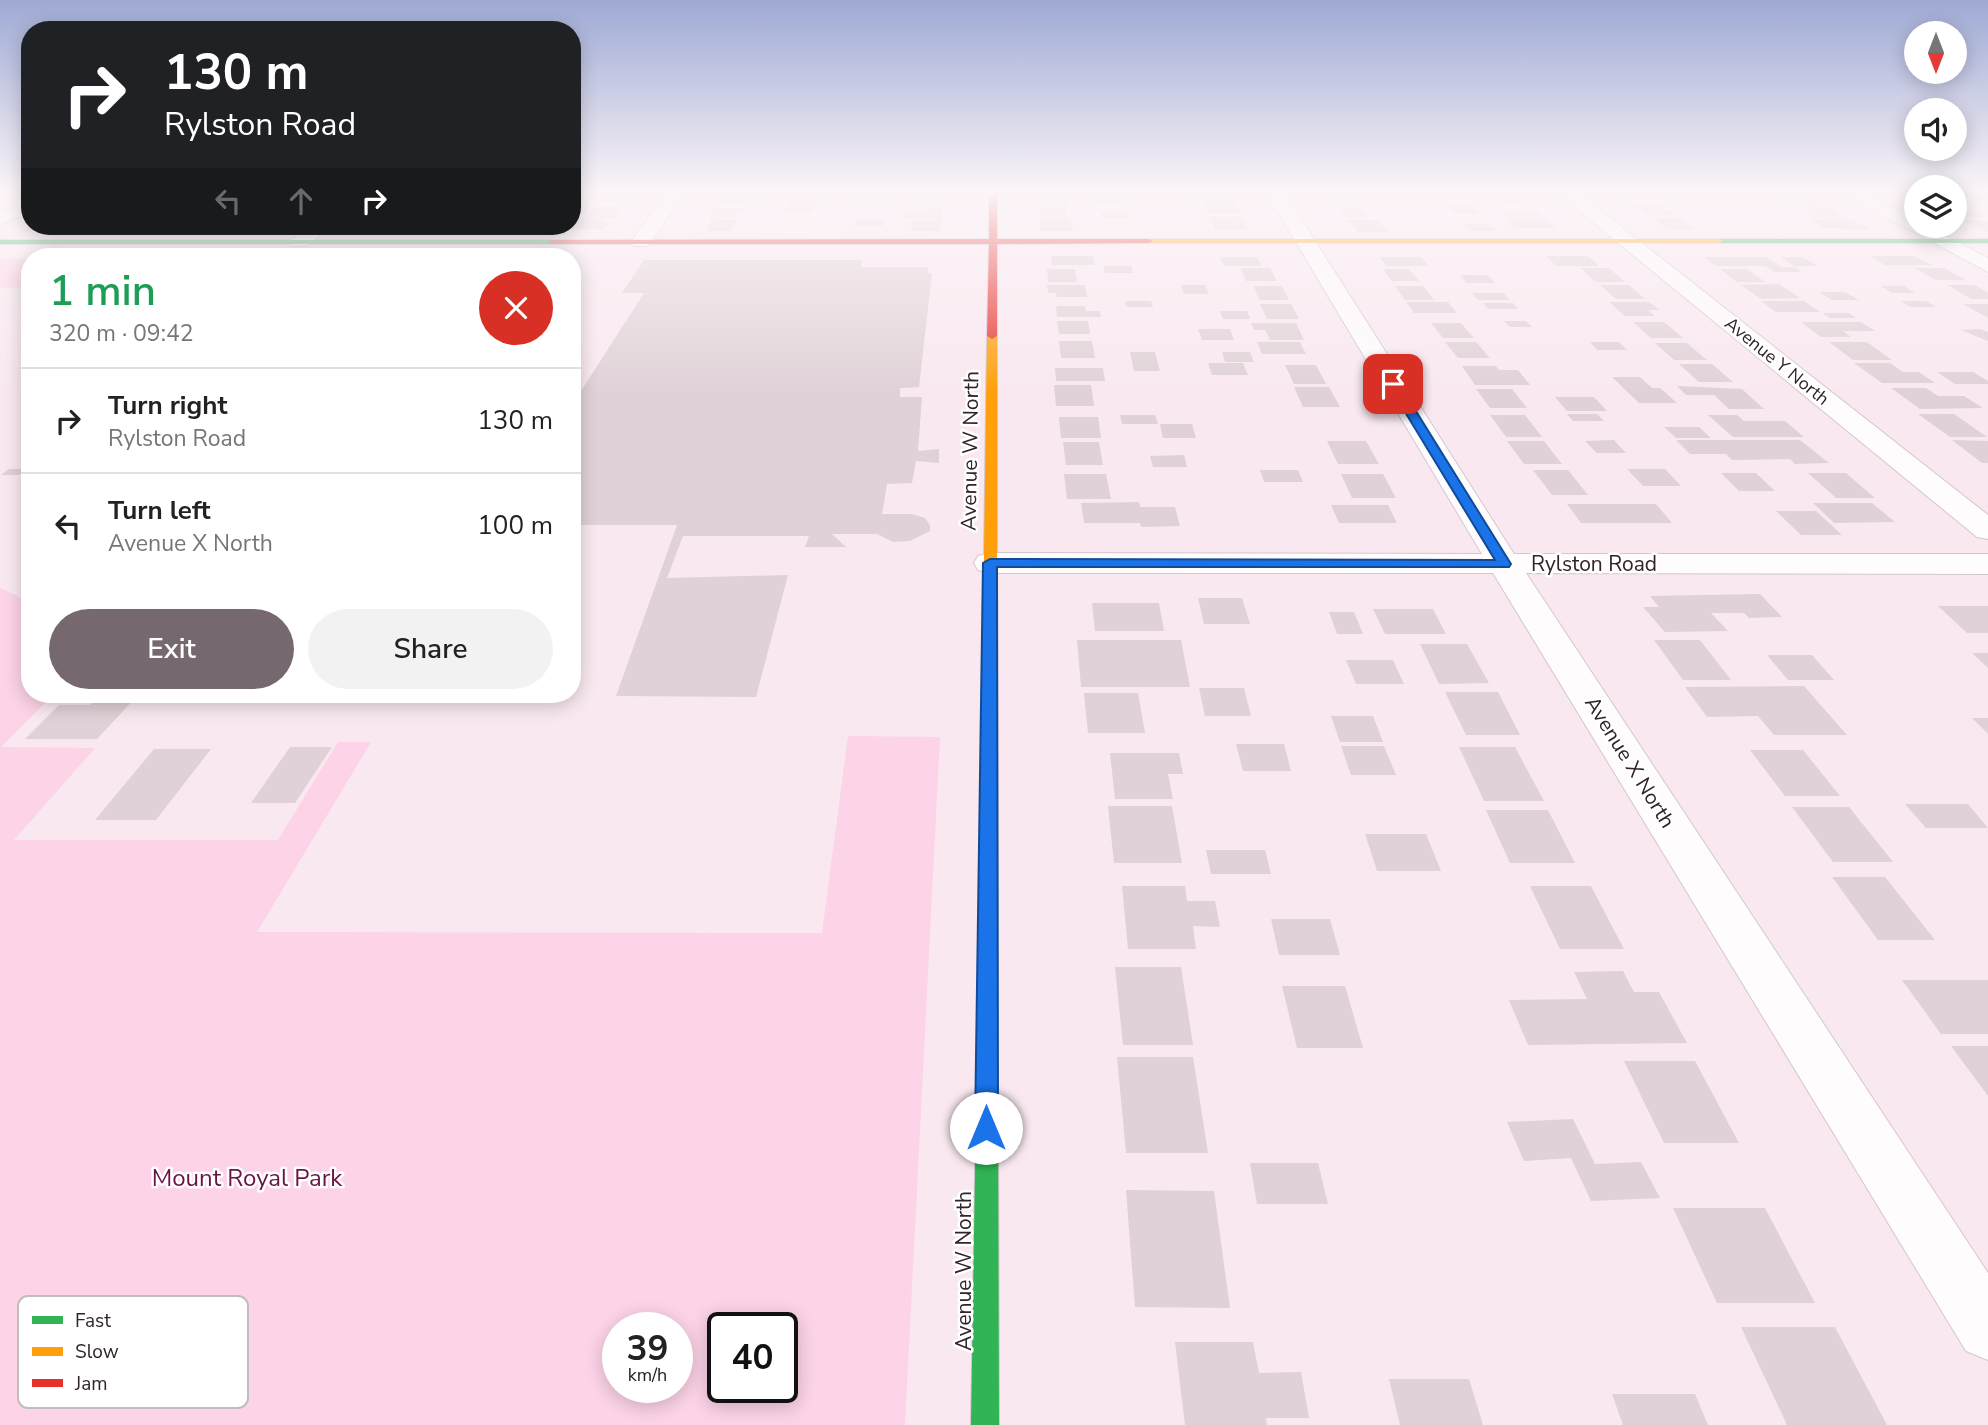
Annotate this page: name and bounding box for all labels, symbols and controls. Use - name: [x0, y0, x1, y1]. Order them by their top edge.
- north arrow: [1904, 21, 1967, 84]
- map controls: [1904, 21, 1967, 238]
- text: 130 m: [164, 39, 308, 106]
- icon: right: [49, 49, 140, 140]
- button: sound: [1904, 98, 1967, 161]
- text: Rylston Road: [164, 103, 356, 146]
- button: layers: [1904, 175, 1967, 238]
- icon: left: [209, 182, 247, 220]
- icon: ahead: [282, 182, 320, 220]
- icon: right: [355, 182, 393, 220]
- text: 1 min: [49, 263, 156, 320]
- button: close: [479, 271, 553, 345]
- street label: Avenue Y North: [1720, 311, 1834, 411]
- text: 320 m · 09:42: [49, 318, 194, 349]
- pin: [1363, 354, 1423, 414]
- icon: arrive: [1374, 365, 1412, 403]
- street label: Avenue W North: [955, 371, 985, 531]
- text: Turn right: [108, 388, 227, 423]
- icon: right: [49, 402, 87, 440]
- text: 130 m: [477, 403, 553, 438]
- text: Rylston Road: [108, 423, 246, 454]
- text: Turn left: [108, 493, 211, 528]
- icon: left: [49, 507, 87, 545]
- text: 100 m: [477, 508, 553, 543]
- text: Avenue X North: [108, 528, 273, 559]
- street label: Rylston Road: [1531, 550, 1657, 578]
- button: Exit: [49, 609, 294, 689]
- button: Share: [308, 609, 553, 689]
- street label: Avenue X North: [1578, 691, 1682, 833]
- position arrow: [949, 1091, 1023, 1165]
- park label: Mount Royal Park: [152, 1162, 343, 1194]
- street label: Avenue W North: [950, 1191, 978, 1351]
- legend: [18, 1296, 248, 1408]
- text: Fast: [75, 1308, 111, 1334]
- speed limit sign: 40: [707, 1312, 798, 1403]
- text: 39: [626, 1325, 669, 1372]
- text: Slow: [75, 1339, 119, 1365]
- text: km/h: [628, 1363, 667, 1387]
- text: Jam: [74, 1371, 108, 1397]

